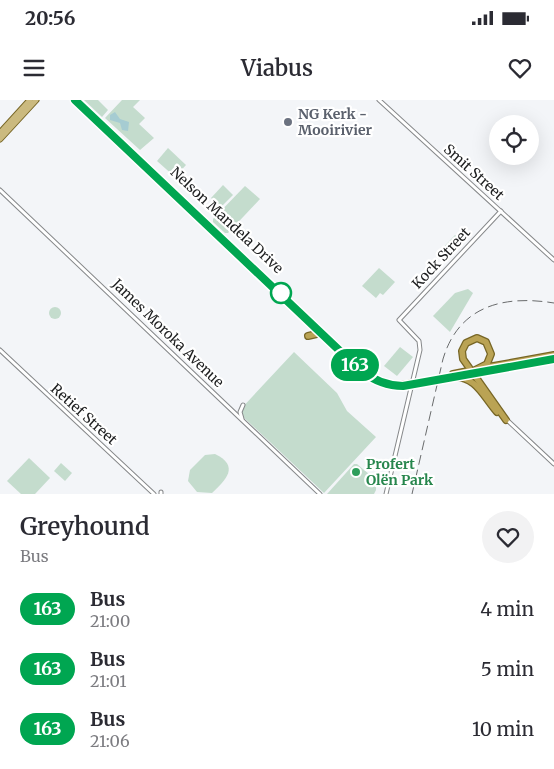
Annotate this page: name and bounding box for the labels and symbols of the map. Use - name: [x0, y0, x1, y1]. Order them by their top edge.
- place label: NG Kerk - Mooirivier: [298, 105, 373, 139]
- marker: NG Kerk - Mooirivier: [282, 116, 294, 128]
- street label: Smit Street: [440, 140, 508, 204]
- street label: Nelson Mandela Drive: [167, 163, 287, 277]
- street label: Kock Street: [408, 223, 474, 292]
- street label: James Moroka Avenue: [108, 274, 228, 391]
- unlabelled marker: [270, 282, 292, 304]
- line badge: 163: [326, 349, 384, 381]
- street label: Retief Street: [47, 380, 121, 449]
- place label: Profert Olën Park: [366, 455, 434, 489]
- marker: Profert Olën Park: [350, 466, 362, 478]

